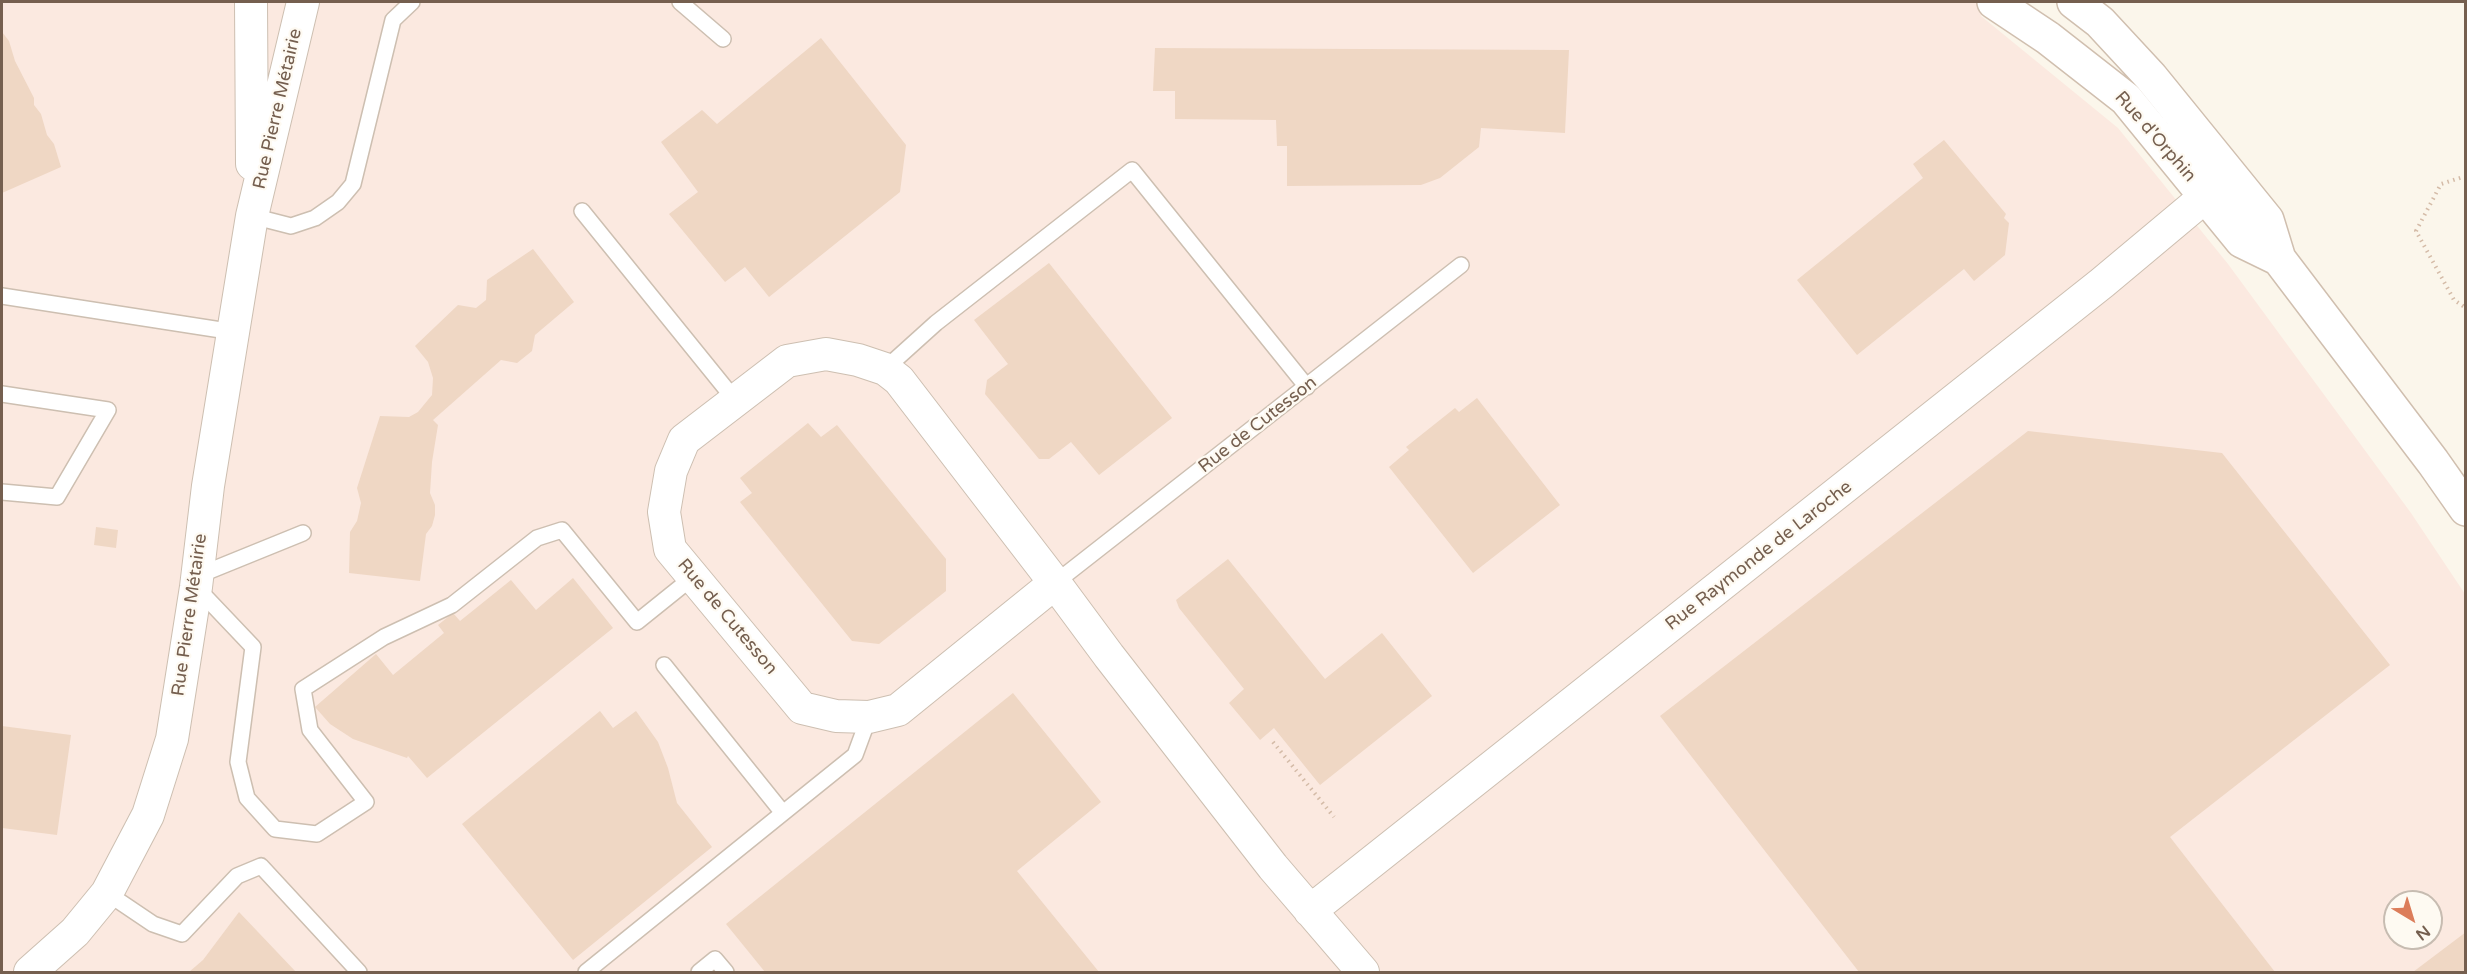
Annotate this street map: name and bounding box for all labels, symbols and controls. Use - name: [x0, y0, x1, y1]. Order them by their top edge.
- street label: Rue Pierre Métairie: [249, 27, 307, 191]
- street label: Rue d'Orphin: [2110, 87, 2200, 187]
- street label: Rue de Cutesson: [1195, 372, 1321, 478]
- street label: Rue Raymonde de Laroche: [1661, 476, 1857, 636]
- street label: Rue Pierre Métairie: [168, 532, 212, 698]
- street label: Rue de Cutesson: [672, 555, 782, 679]
- north arrow: [2383, 890, 2443, 950]
- text: N: [2412, 921, 2434, 944]

